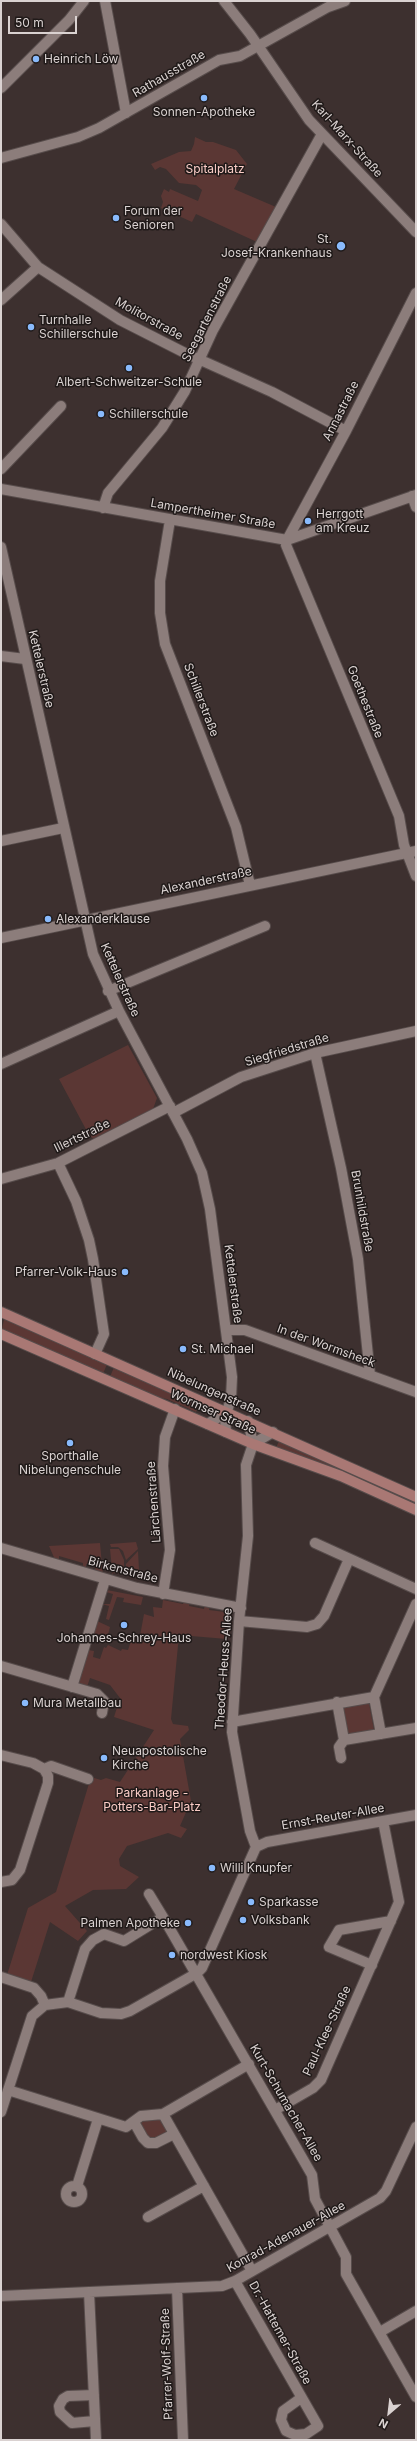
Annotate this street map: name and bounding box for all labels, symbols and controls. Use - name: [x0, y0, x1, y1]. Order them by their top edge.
- scale bar: [10, 8, 79, 34]
- text: 50 m: [15, 15, 44, 30]
- street label: Rathausstraße: [130, 47, 208, 101]
- place label: Heinrich Löw: [44, 52, 118, 66]
- marker: Heinrich Löw: [31, 54, 41, 64]
- marker: Sonnen-Apotheke: [199, 93, 209, 103]
- street label: Karl-Marx-Straße: [308, 97, 386, 181]
- place label: Sonnen-Apotheke: [153, 105, 255, 119]
- park label: Spitalplatz: [185, 162, 245, 176]
- place label: Forum der Senioren: [124, 204, 182, 232]
- marker: Forum der Senioren: [111, 213, 121, 223]
- place label: St. Josef-Krankenhaus: [221, 232, 332, 260]
- marker: St. Josef-Krankenhaus: [335, 240, 347, 252]
- street label: Seegartenstraße: [179, 274, 235, 364]
- street label: Molitorstraße: [113, 294, 185, 344]
- place label: Turnhalle Schillerschule: [39, 313, 118, 341]
- marker: Turnhalle Schillerschule: [26, 322, 36, 332]
- marker: Albert-Schweitzer-Schule: [124, 363, 134, 373]
- place label: Albert-Schweitzer-Schule: [56, 375, 202, 389]
- street label: Annastraße: [320, 379, 362, 443]
- place label: Schillerschule: [109, 407, 188, 421]
- marker: Schillerschule: [96, 409, 106, 419]
- street label: Lampertheimer Straße: [149, 496, 277, 532]
- place label: Herrgott am Kreuz: [316, 507, 370, 535]
- marker: Herrgott am Kreuz: [303, 516, 313, 526]
- street label: Kettelerstraße: [25, 629, 57, 709]
- street label: Schillerstraße: [180, 661, 222, 739]
- street label: Goethestraße: [344, 664, 386, 740]
- street label: Alexanderstraße: [159, 864, 253, 898]
- place label: Alexanderklause: [56, 912, 150, 926]
- marker: Alexanderklause: [43, 914, 53, 924]
- street label: Kettelerstraße: [97, 941, 143, 1019]
- street label: Siegfriedstraße: [243, 1030, 331, 1070]
- street label: Illertstraße: [52, 1116, 112, 1156]
- street label: Brunhildstraße: [348, 1169, 376, 1253]
- street label: Kettelerstraße: [221, 1244, 245, 1324]
- place label: Pfarrer-Volk-Haus: [15, 1265, 117, 1279]
- marker: Pfarrer-Volk-Haus: [120, 1267, 130, 1277]
- street label: In der Wormsheck: [275, 1322, 377, 1370]
- place label: St. Michael: [191, 1342, 254, 1356]
- marker: St. Michael: [178, 1344, 188, 1354]
- street label: Nibelungenstraße: [165, 1365, 263, 1419]
- street label: Wormser Straße: [168, 1387, 258, 1437]
- marker: Sporthalle Nibelungenschule: [65, 1438, 75, 1448]
- place label: Sporthalle Nibelungenschule: [19, 1449, 121, 1477]
- street label: Lärchenstraße: [144, 1461, 164, 1543]
- street label: Birkenstraße: [86, 1554, 160, 1586]
- street label: Theodor-Heuss-Allee: [213, 1608, 235, 1730]
- marker: Johannes-Schrey-Haus: [119, 1620, 129, 1630]
- place label: Johannes-Schrey-Haus: [57, 1631, 191, 1645]
- place label: Mura Metallbau: [33, 1696, 121, 1710]
- marker: Mura Metallbau: [20, 1698, 30, 1708]
- place label: Neuapostolische Kirche: [112, 1744, 207, 1772]
- marker: Neuapostolische Kirche: [99, 1753, 109, 1763]
- park label: Parkanlage - Potters-Bar-Platz: [103, 1786, 201, 1814]
- street label: Ernst-Reuter-Allee: [280, 1801, 386, 1833]
- place label: Willi Knupfer: [220, 1861, 292, 1875]
- marker: Willi Knupfer: [207, 1863, 217, 1873]
- place label: Sparkasse: [259, 1895, 319, 1909]
- marker: Sparkasse: [246, 1897, 256, 1907]
- place label: Volksbank: [251, 1913, 310, 1927]
- marker: Volksbank: [238, 1915, 248, 1925]
- place label: Palmen Apotheke: [81, 1916, 180, 1930]
- marker: Palmen Apotheke: [183, 1918, 193, 1928]
- place label: nordwest Kiosk: [180, 1948, 267, 1962]
- marker: nordwest Kiosk: [167, 1950, 177, 1960]
- street label: Paul-Klee-Straße: [300, 1984, 354, 2078]
- street label: Kurt-Schumacher-Allee: [247, 2042, 325, 2164]
- street label: Konrad-Adenauer-Allee: [224, 2198, 348, 2276]
- street label: Dr.-Hattemer-Straße: [246, 2279, 314, 2387]
- street label: Pfarrer-Wolf-Straße: [158, 2308, 176, 2420]
- north arrow: [369, 2393, 409, 2433]
- text: N: [376, 2415, 390, 2432]

